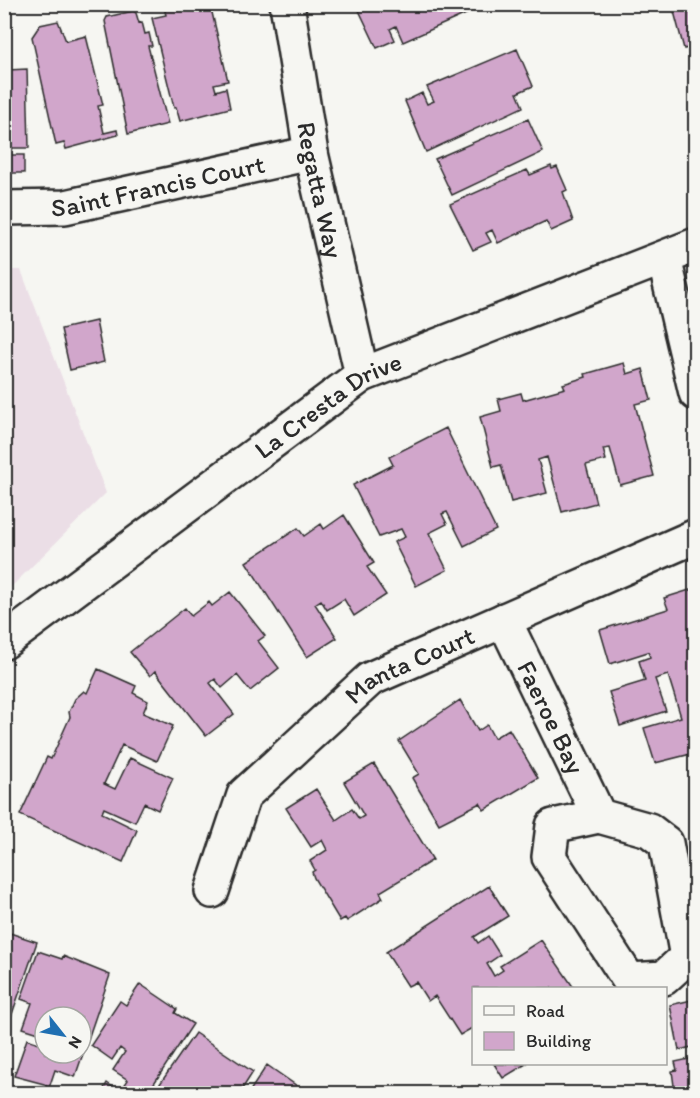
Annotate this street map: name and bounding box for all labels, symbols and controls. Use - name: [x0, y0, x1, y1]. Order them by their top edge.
- street label: Regatta Way: [290, 120, 351, 261]
- street label: Saint Francis Court: [51, 148, 268, 223]
- street label: La Cresta Drive: [248, 345, 406, 466]
- street label: Manta Court: [338, 619, 479, 711]
- street label: Faeroe Bay: [510, 655, 592, 779]
- legend: [472, 987, 667, 1065]
- text: Road: [526, 1000, 565, 1022]
- north arrow: [33, 1005, 93, 1065]
- text: Building: [526, 1030, 592, 1052]
- text: N: [65, 1033, 86, 1052]

